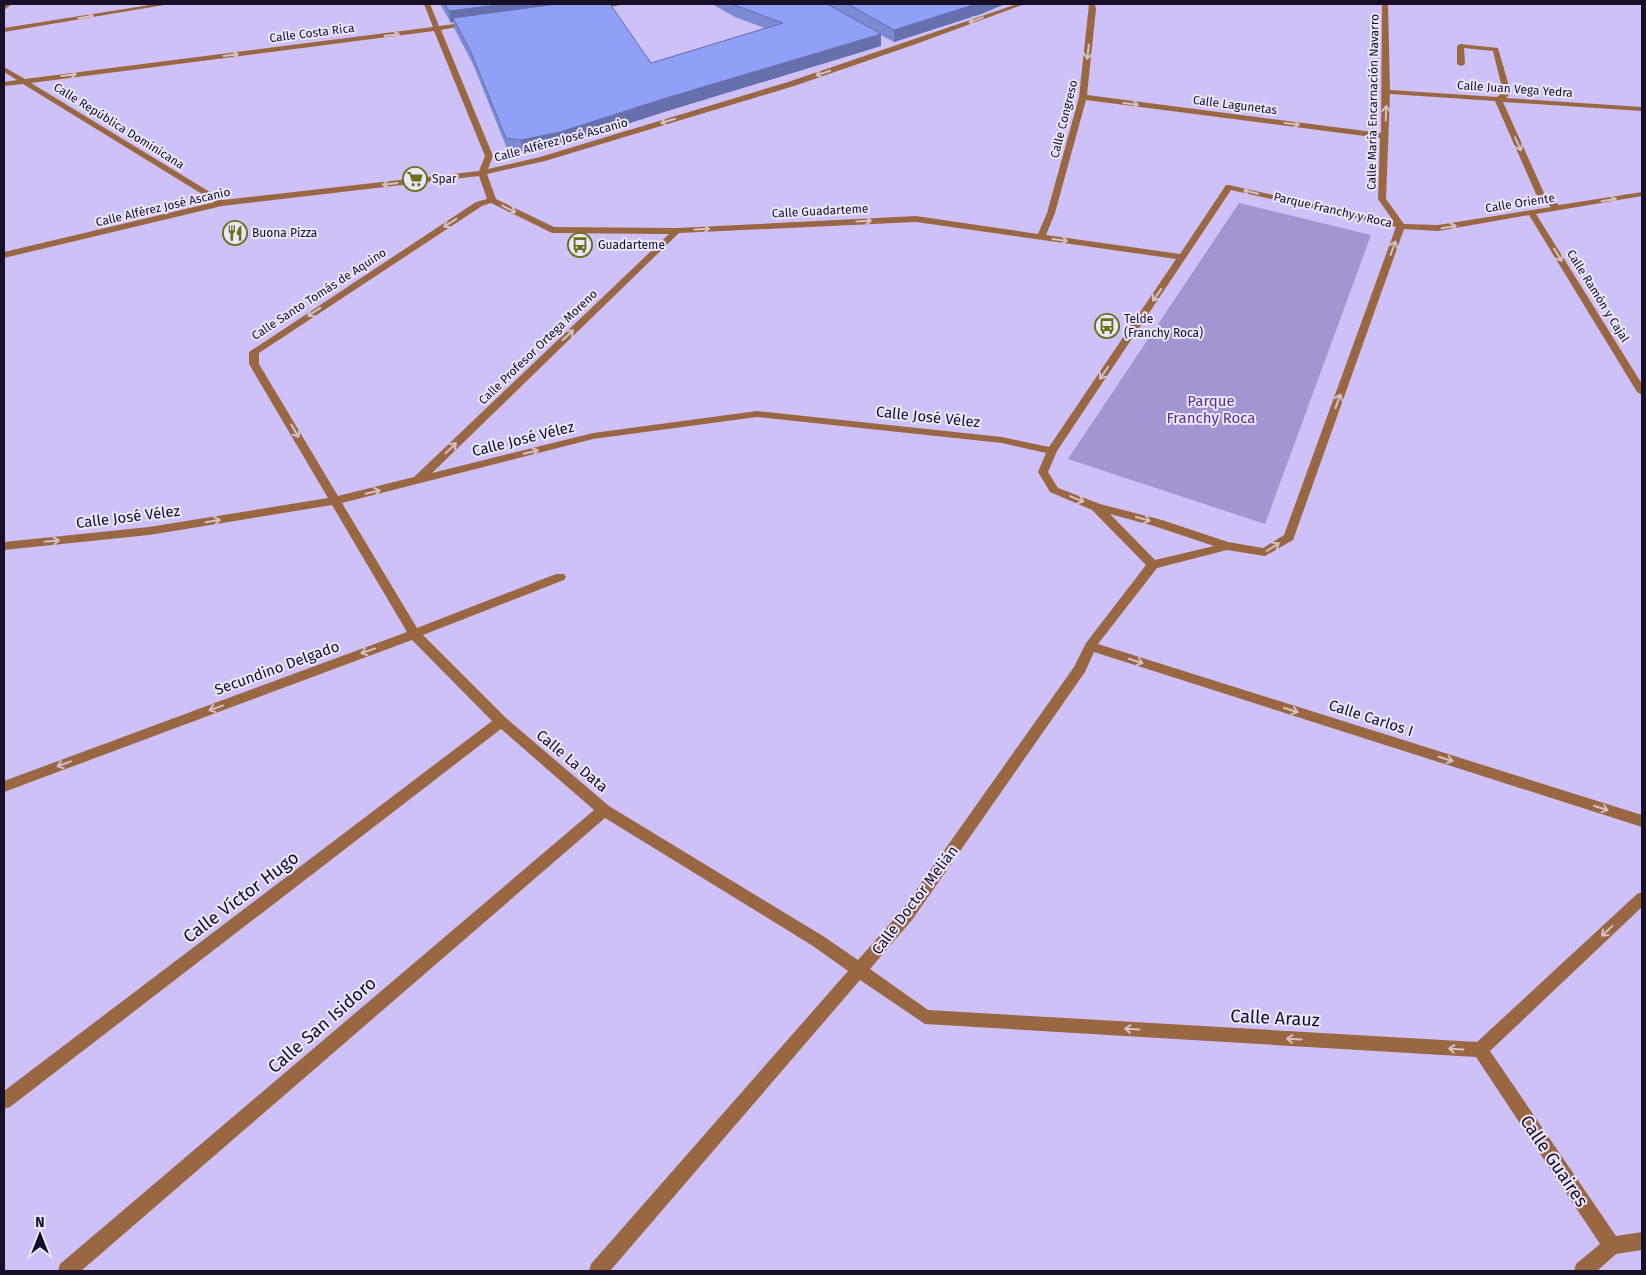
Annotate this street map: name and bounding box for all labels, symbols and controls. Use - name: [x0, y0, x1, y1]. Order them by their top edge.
- one-way arrow: [78, 11, 94, 21]
- street label: Calle María Encarnación Navarro: [1364, 14, 1382, 190]
- one-way arrow: [969, 16, 985, 25]
- street label: Calle Costa Rica: [269, 21, 355, 45]
- one-way arrow: [384, 29, 400, 39]
- one-way arrow: [1083, 44, 1093, 60]
- one-way arrow: [222, 50, 238, 60]
- one-way arrow: [815, 69, 831, 79]
- one-way arrow: [61, 70, 77, 80]
- street label: Calle Juan Vega Yedra: [1457, 78, 1573, 100]
- street label: Calle Congreso: [1048, 79, 1080, 159]
- street label: Calle República Dominicana: [51, 80, 187, 172]
- street label: Calle Lagunetas: [1192, 93, 1278, 117]
- one-way arrow: [1123, 99, 1139, 109]
- one-way arrow: [1381, 105, 1390, 121]
- street label: Calle Alférez José Ascanio: [493, 115, 629, 165]
- one-way arrow: [660, 117, 676, 127]
- one-way arrow: [1284, 119, 1300, 129]
- one-way arrow: [1514, 136, 1523, 151]
- supermarket icon: Spar: [402, 166, 428, 192]
- place label: Spar: [432, 172, 457, 186]
- one-way arrow: [383, 179, 399, 189]
- street label: Calle Alférez José Ascanio: [94, 185, 232, 229]
- one-way arrow: [1243, 187, 1259, 196]
- street label: Parque Franchy y Roca: [1272, 190, 1394, 230]
- street label: Calle Oriente: [1484, 191, 1556, 215]
- one-way arrow: [1601, 194, 1617, 204]
- street label: Calle Guadarteme: [771, 201, 869, 221]
- one-way arrow: [502, 204, 517, 214]
- one-way arrow: [856, 217, 872, 226]
- one-way arrow: [443, 218, 457, 228]
- restaurant icon: Buona Pizza: [222, 220, 248, 246]
- one-way arrow: [1441, 221, 1457, 231]
- one-way arrow: [694, 225, 710, 234]
- place label: Buona Pizza: [252, 226, 317, 240]
- bus stop icon: Guadarteme: [567, 232, 593, 258]
- one-way arrow: [1052, 235, 1068, 245]
- place label: Guadarteme: [598, 238, 665, 252]
- one-way arrow: [1388, 241, 1398, 257]
- street label: Calle Santo Tomás de Aquino: [249, 245, 389, 343]
- street label: Calle Ramón y Cajal: [1564, 247, 1632, 345]
- one-way arrow: [1553, 248, 1563, 262]
- street label: Calle Profesor Ortega Moreno: [476, 287, 600, 407]
- one-way arrow: [1152, 287, 1162, 301]
- one-way arrow: [308, 308, 322, 318]
- place label: Telde (Franchy Roca): [1124, 312, 1203, 340]
- bus stop icon: Telde (Franchy Roca): [1094, 313, 1120, 339]
- one-way arrow: [562, 329, 575, 341]
- one-way arrow: [1099, 366, 1109, 380]
- park label: Parque Franchy Roca: [1166, 392, 1256, 427]
- one-way arrow: [1334, 394, 1343, 410]
- street label: Calle José Vélez: [875, 403, 981, 431]
- street label: Calle José Vélez: [470, 417, 576, 460]
- one-way arrow: [290, 424, 300, 438]
- one-way arrow: [445, 442, 457, 454]
- one-way arrow: [522, 447, 538, 456]
- one-way arrow: [365, 487, 381, 496]
- one-way arrow: [1069, 495, 1084, 504]
- street label: Calle José Vélez: [75, 502, 181, 532]
- one-way arrow: [205, 515, 221, 525]
- one-way arrow: [1135, 515, 1151, 524]
- one-way arrow: [44, 536, 60, 546]
- one-way arrow: [1266, 541, 1280, 551]
- street label: Secundino Delgado: [212, 637, 342, 699]
- one-way arrow: [361, 647, 377, 656]
- one-way arrow: [1128, 657, 1144, 667]
- street label: Calle Carlos I: [1326, 696, 1416, 740]
- one-way arrow: [209, 704, 224, 713]
- one-way arrow: [1283, 706, 1299, 716]
- street label: Calle La Data: [533, 726, 611, 796]
- one-way arrow: [1438, 755, 1454, 765]
- one-way arrow: [57, 760, 72, 769]
- one-way arrow: [1593, 804, 1609, 814]
- street label: Calle Doctor Melián: [868, 842, 962, 958]
- street label: Calle Víctor Hugo: [179, 846, 303, 948]
- one-way arrow: [1600, 925, 1613, 937]
- street label: Calle San Isidoro: [263, 972, 381, 1078]
- street label: Calle Arauz: [1230, 1005, 1320, 1031]
- one-way arrow: [1124, 1025, 1140, 1034]
- one-way arrow: [1286, 1035, 1302, 1044]
- one-way arrow: [1448, 1044, 1464, 1053]
- street label: Calle Guaires: [1515, 1111, 1593, 1211]
- north arrow: [15, 1210, 65, 1260]
- text: N: [35, 1214, 45, 1231]

